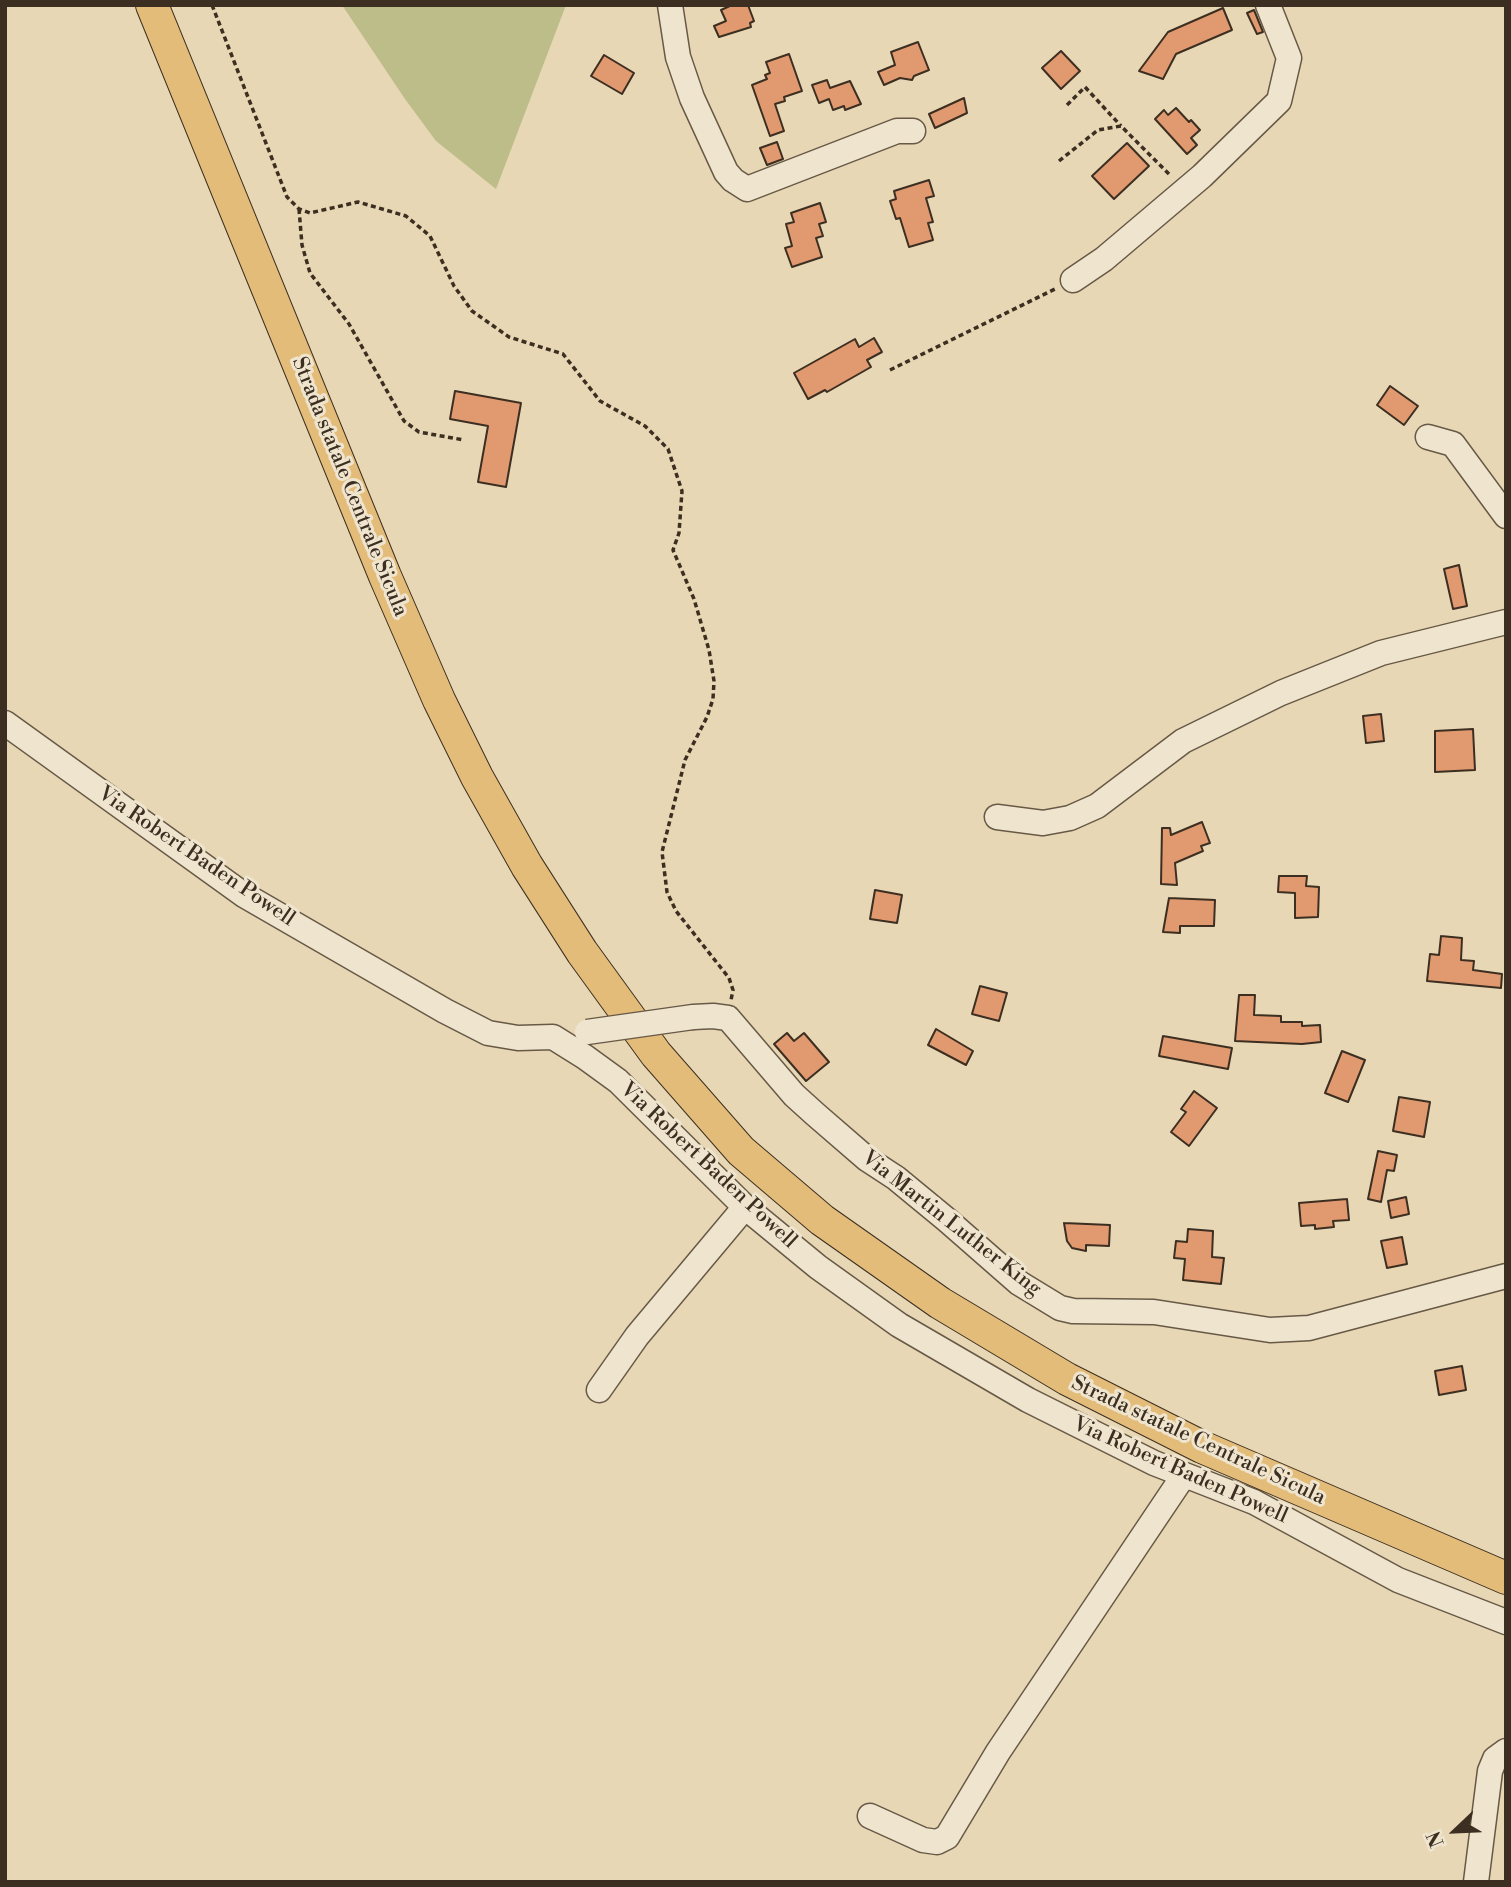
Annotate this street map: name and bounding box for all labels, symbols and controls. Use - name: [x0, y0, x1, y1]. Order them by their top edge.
- street label: Strada statale Centrale Sicula: [285, 354, 413, 620]
- street label: Via Robert Baden Powell: [93, 782, 299, 932]
- street label: Via Robert Baden Powell: [614, 1078, 802, 1254]
- street label: Via Martin Luther King: [856, 1146, 1046, 1302]
- street label: Strada statale Centrale Sicula: [1067, 1371, 1329, 1511]
- street label: Via Robert Baden Powell: [1069, 1412, 1291, 1530]
- north arrow: [1420, 1796, 1490, 1866]
- text: N: [1422, 1828, 1450, 1851]

